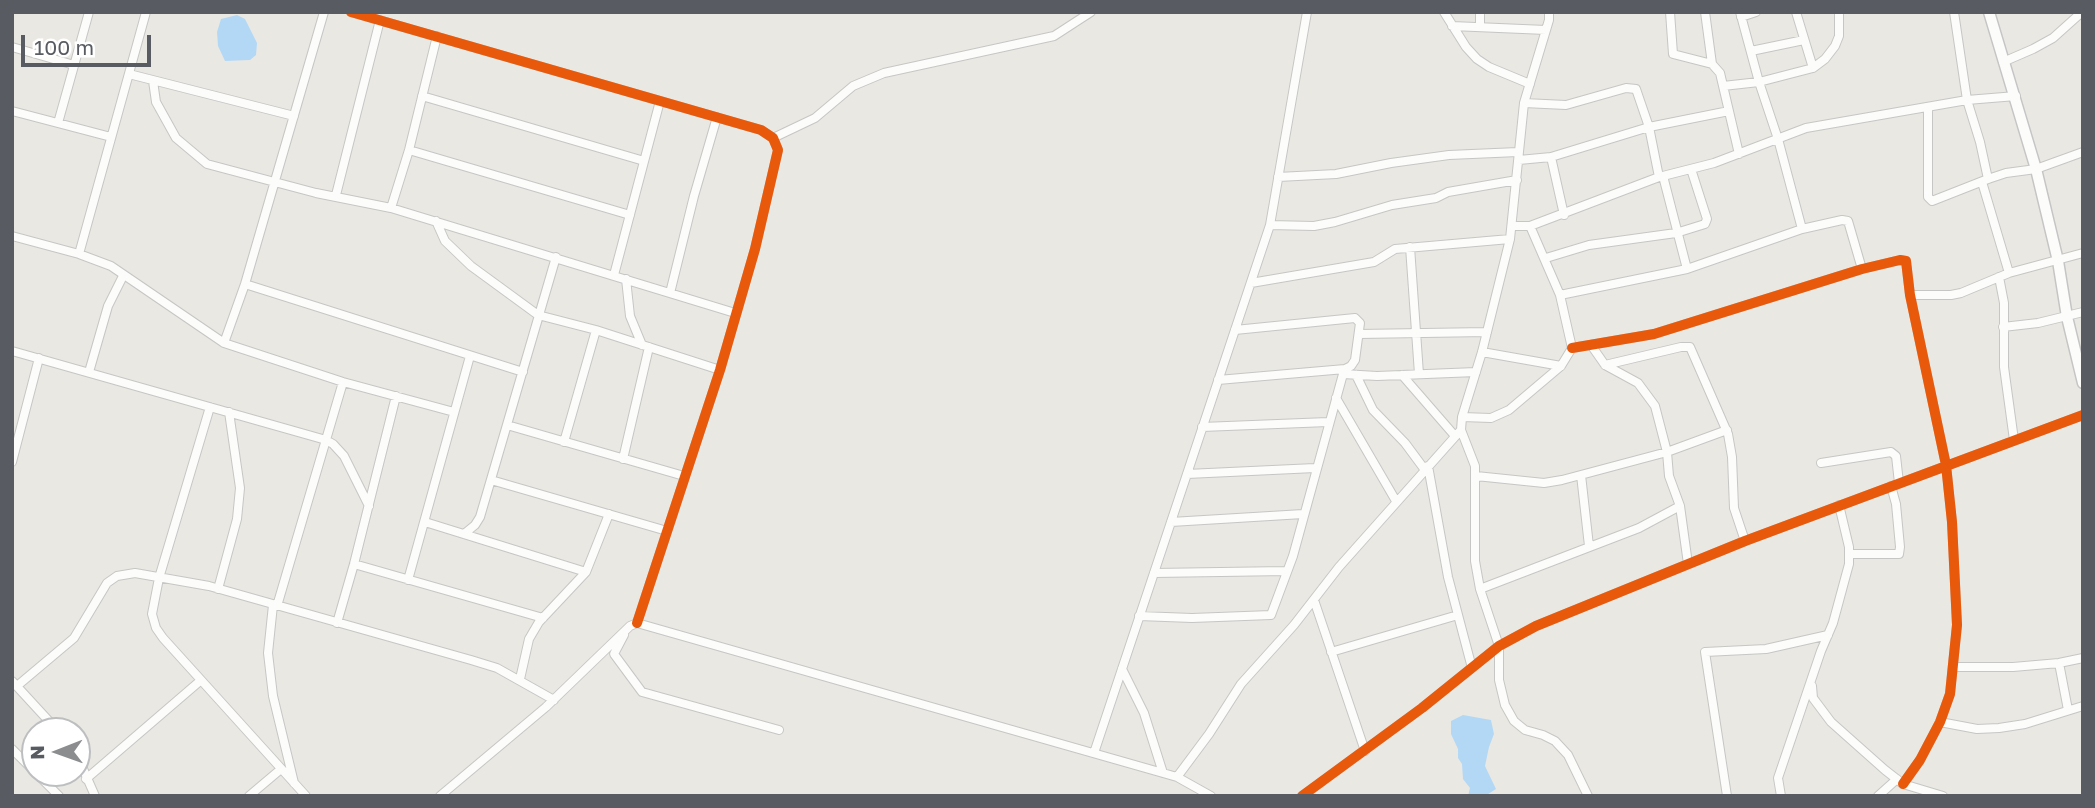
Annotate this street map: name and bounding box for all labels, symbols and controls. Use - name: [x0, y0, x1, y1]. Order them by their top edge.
- scale bar: [24, 21, 154, 65]
- text: 100 m: [34, 34, 94, 60]
- north arrow: [21, 717, 91, 787]
- text: N: [25, 745, 48, 760]

